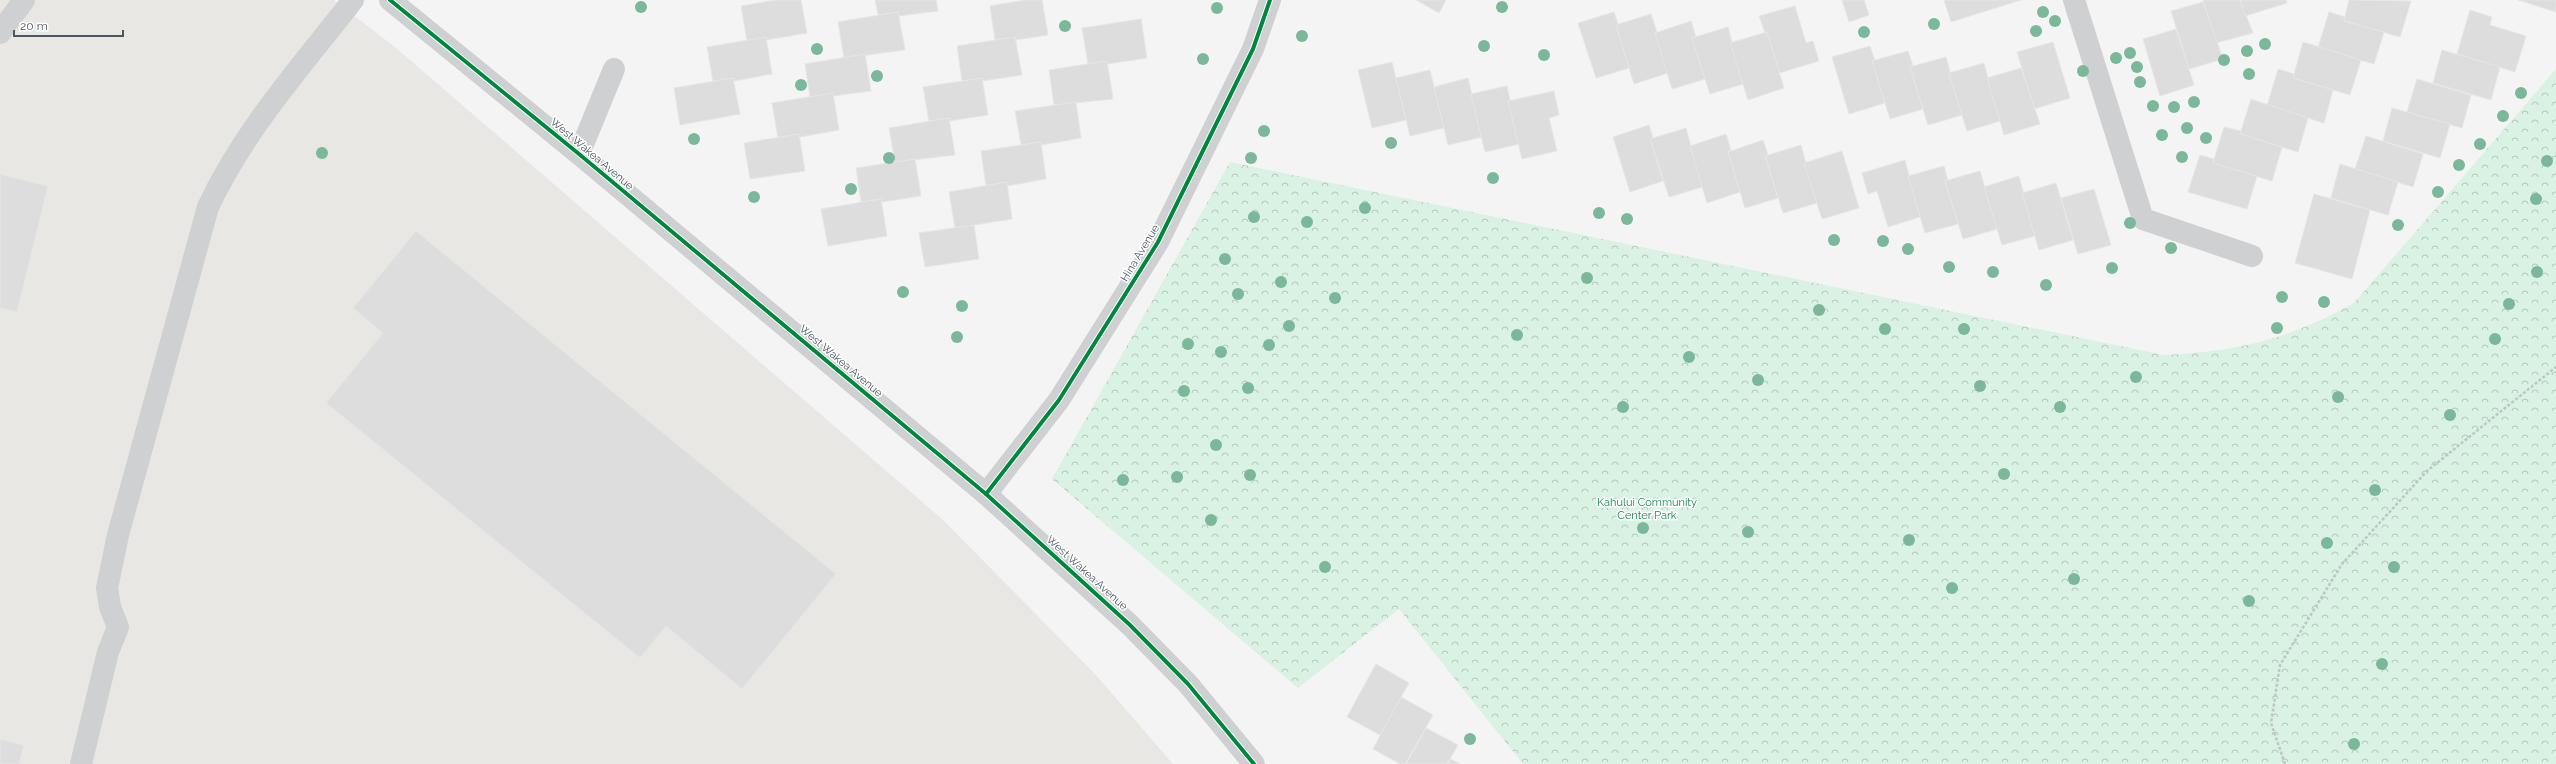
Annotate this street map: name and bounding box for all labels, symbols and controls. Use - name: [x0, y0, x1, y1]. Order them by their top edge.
- scale bar: [14, 12, 123, 38]
- text: 20 m: [20, 19, 48, 33]
- street label: West Wakea Avenue: [548, 115, 637, 193]
- street label: Hina Avenue: [1118, 222, 1162, 284]
- street label: West Wakea Avenue: [797, 322, 886, 400]
- park label: Kahului Community Center Park: [1597, 496, 1697, 522]
- street label: West Wakea Avenue: [1044, 533, 1131, 613]

